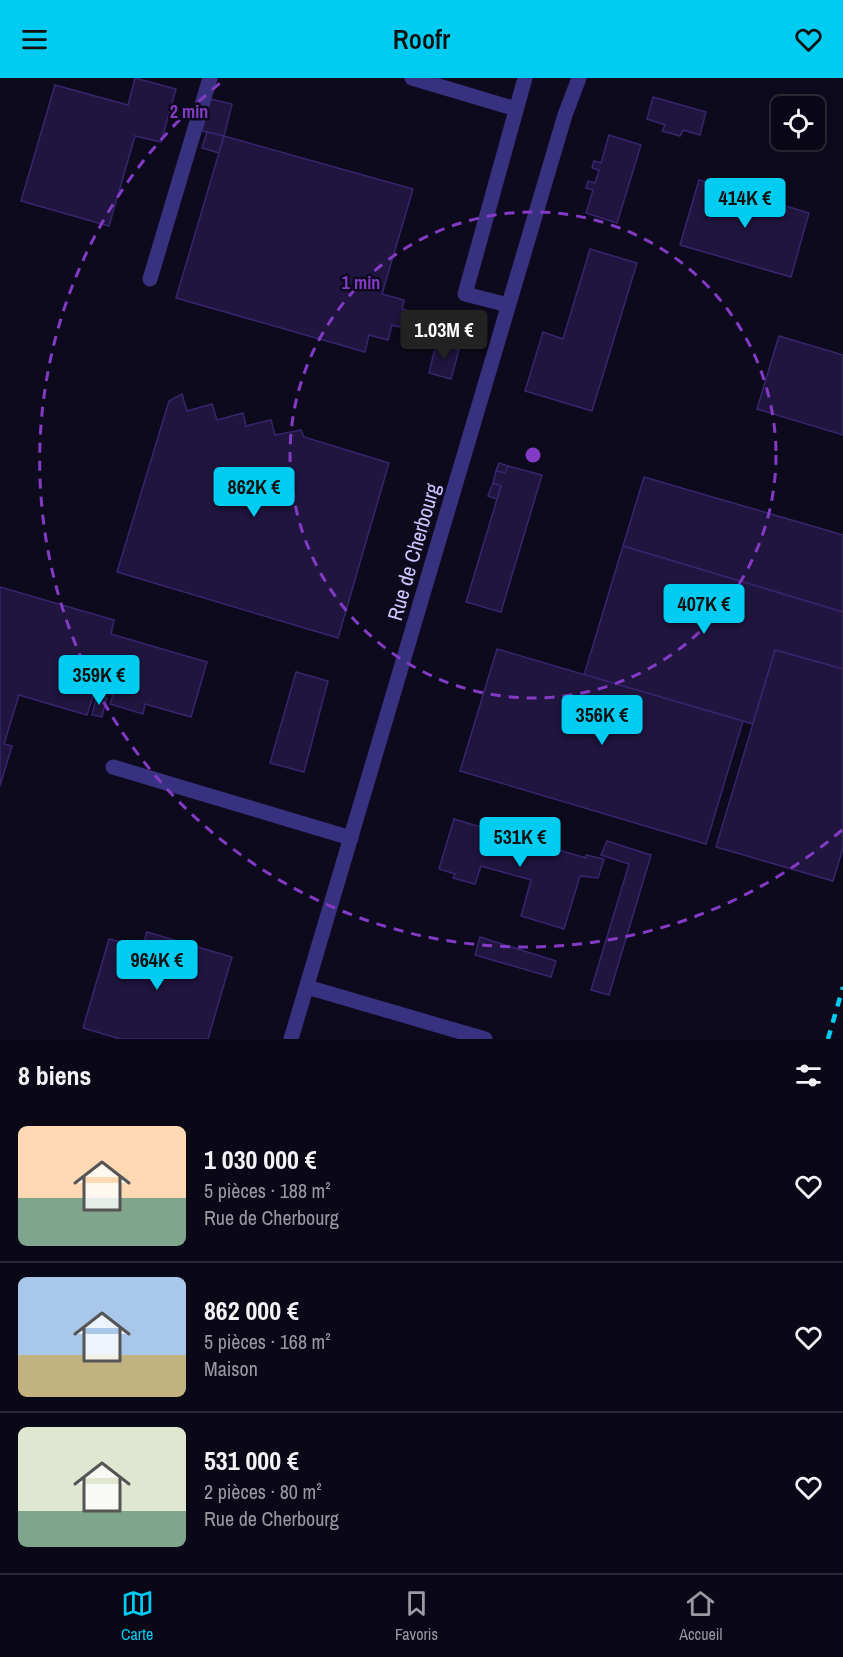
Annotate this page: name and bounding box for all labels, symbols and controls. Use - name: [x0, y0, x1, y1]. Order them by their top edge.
- text: Roofr: [393, 21, 450, 57]
- icon: menu: [18, 23, 51, 56]
- icon: heart: [792, 23, 825, 56]
- map controls: [771, 96, 825, 150]
- button: locate: [771, 96, 825, 150]
- text: 2 min: [170, 99, 208, 124]
- pin: 414K €: [696, 178, 794, 229]
- text: 414K €: [719, 184, 771, 211]
- text: 1 min: [342, 270, 380, 295]
- pin: 1.03M €: [389, 310, 499, 361]
- text: 1.03M €: [414, 316, 474, 343]
- centre of rings: [523, 445, 543, 465]
- pin: 862K €: [205, 467, 303, 518]
- text: 862K €: [228, 473, 280, 500]
- street label: Rue de Cherbourg: [380, 479, 447, 624]
- pin: 407K €: [655, 584, 753, 635]
- text: 407K €: [678, 590, 730, 617]
- pin: 359K €: [50, 655, 148, 706]
- text: 359K €: [73, 661, 125, 688]
- pin: 356K €: [553, 695, 651, 746]
- text: 356K €: [576, 701, 628, 728]
- pin: 531K €: [471, 817, 569, 868]
- text: 531K €: [494, 823, 546, 850]
- pin: 964K €: [108, 940, 206, 991]
- text: 964K €: [131, 946, 183, 973]
- text: 8 biens: [18, 1058, 91, 1093]
- icon: filters: [792, 1059, 825, 1092]
- text: 1 030 000 €: [204, 1142, 317, 1177]
- icon: home: [66, 1150, 138, 1222]
- icon: heart: [792, 1170, 825, 1203]
- text: 5 pièces · 188 m²: [204, 1177, 331, 1204]
- text: Rue de Cherbourg: [204, 1204, 339, 1231]
- text: 862 000 €: [204, 1293, 299, 1328]
- icon: home: [66, 1301, 138, 1373]
- icon: heart: [792, 1321, 825, 1354]
- text: 5 pièces · 168 m²: [204, 1328, 331, 1355]
- text: Maison: [204, 1355, 258, 1382]
- text: 531 000 €: [204, 1443, 299, 1478]
- icon: home: [66, 1451, 138, 1523]
- icon: heart: [792, 1471, 825, 1504]
- text: 2 pièces · 80 m²: [204, 1478, 322, 1505]
- text: Rue de Cherbourg: [204, 1505, 339, 1532]
- tab: Carte: [121, 1587, 154, 1645]
- tab: Favoris: [395, 1587, 438, 1645]
- tab: Accueil: [679, 1587, 722, 1645]

